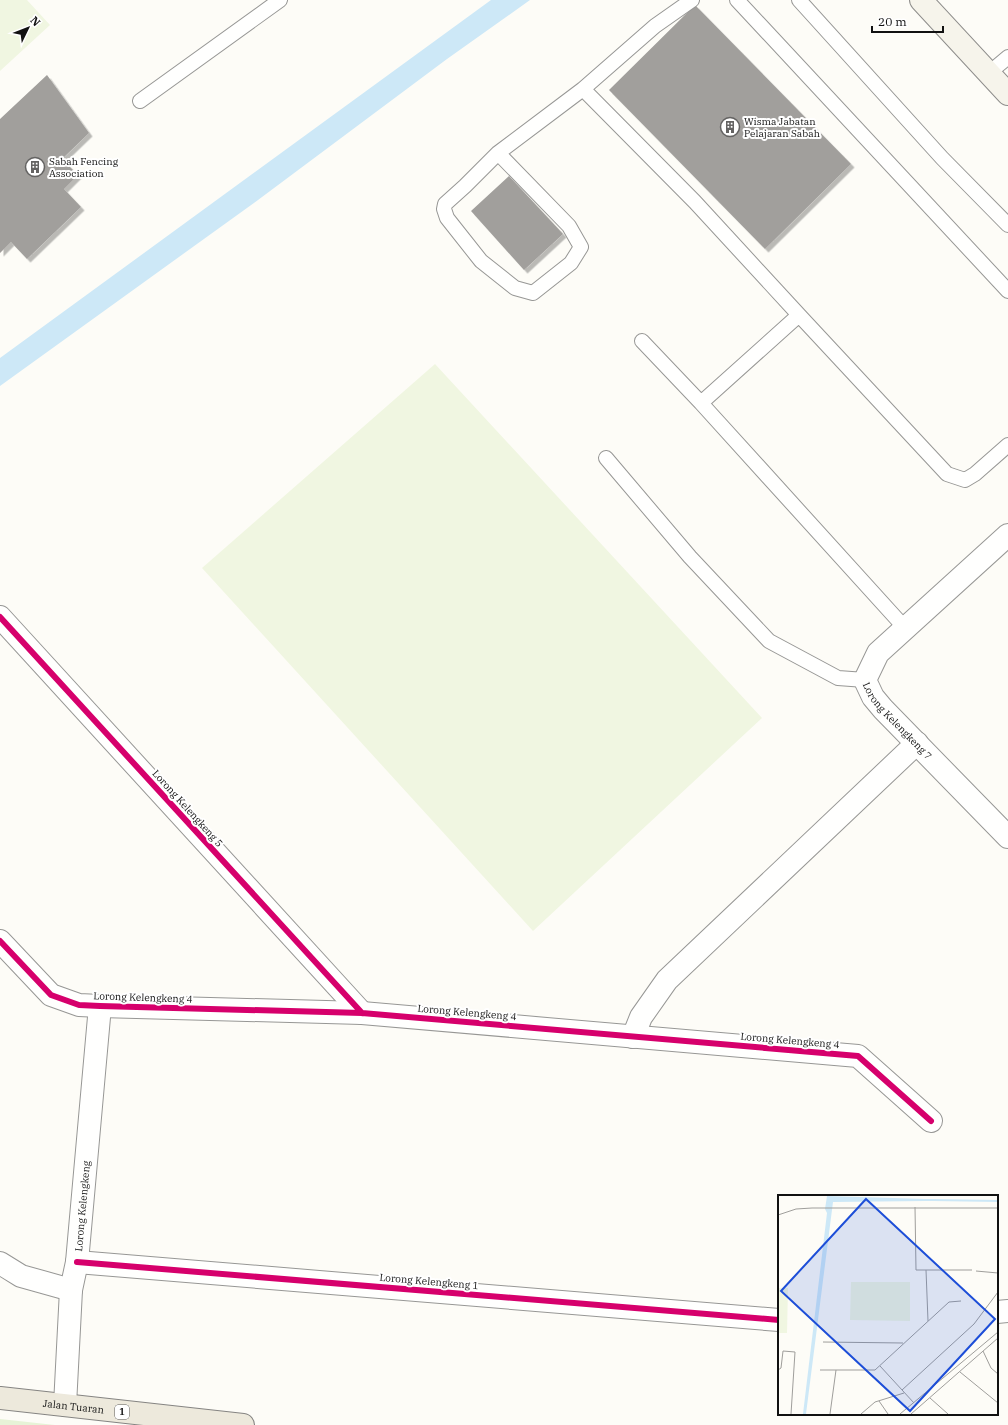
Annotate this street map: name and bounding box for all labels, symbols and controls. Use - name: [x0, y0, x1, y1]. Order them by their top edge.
- north arrow: [8, 8, 48, 48]
- scale bar: [872, 8, 943, 34]
- text: N: [27, 13, 44, 29]
- text: 20 m: [878, 14, 907, 29]
- place label: Wisma Jabatan Pelajaran Sabah: [744, 115, 820, 140]
- building icon: Wisma Jabatan Pelajaran Sabah: [719, 116, 741, 138]
- place label: Sabah Fencing Association: [49, 155, 119, 180]
- building icon: Sabah Fencing Association: [24, 156, 46, 178]
- street label: Lorong Kelengkeng 7: [860, 680, 935, 762]
- street label: Lorong Kelengkeng 5: [150, 767, 226, 850]
- street label: Lorong Kelengkeng 4: [93, 989, 193, 1006]
- street label: Lorong Kelengkeng 4: [417, 1002, 517, 1023]
- street label: Lorong Kelengkeng 4: [740, 1030, 840, 1051]
- street label: Lorong Kelengkeng: [72, 1160, 93, 1252]
- inset map: [778, 1195, 998, 1415]
- street label: Lorong Kelengkeng 1: [379, 1271, 479, 1292]
- street label: Jalan Tuaran: [42, 1397, 105, 1417]
- road number: 1: [115, 1405, 129, 1419]

